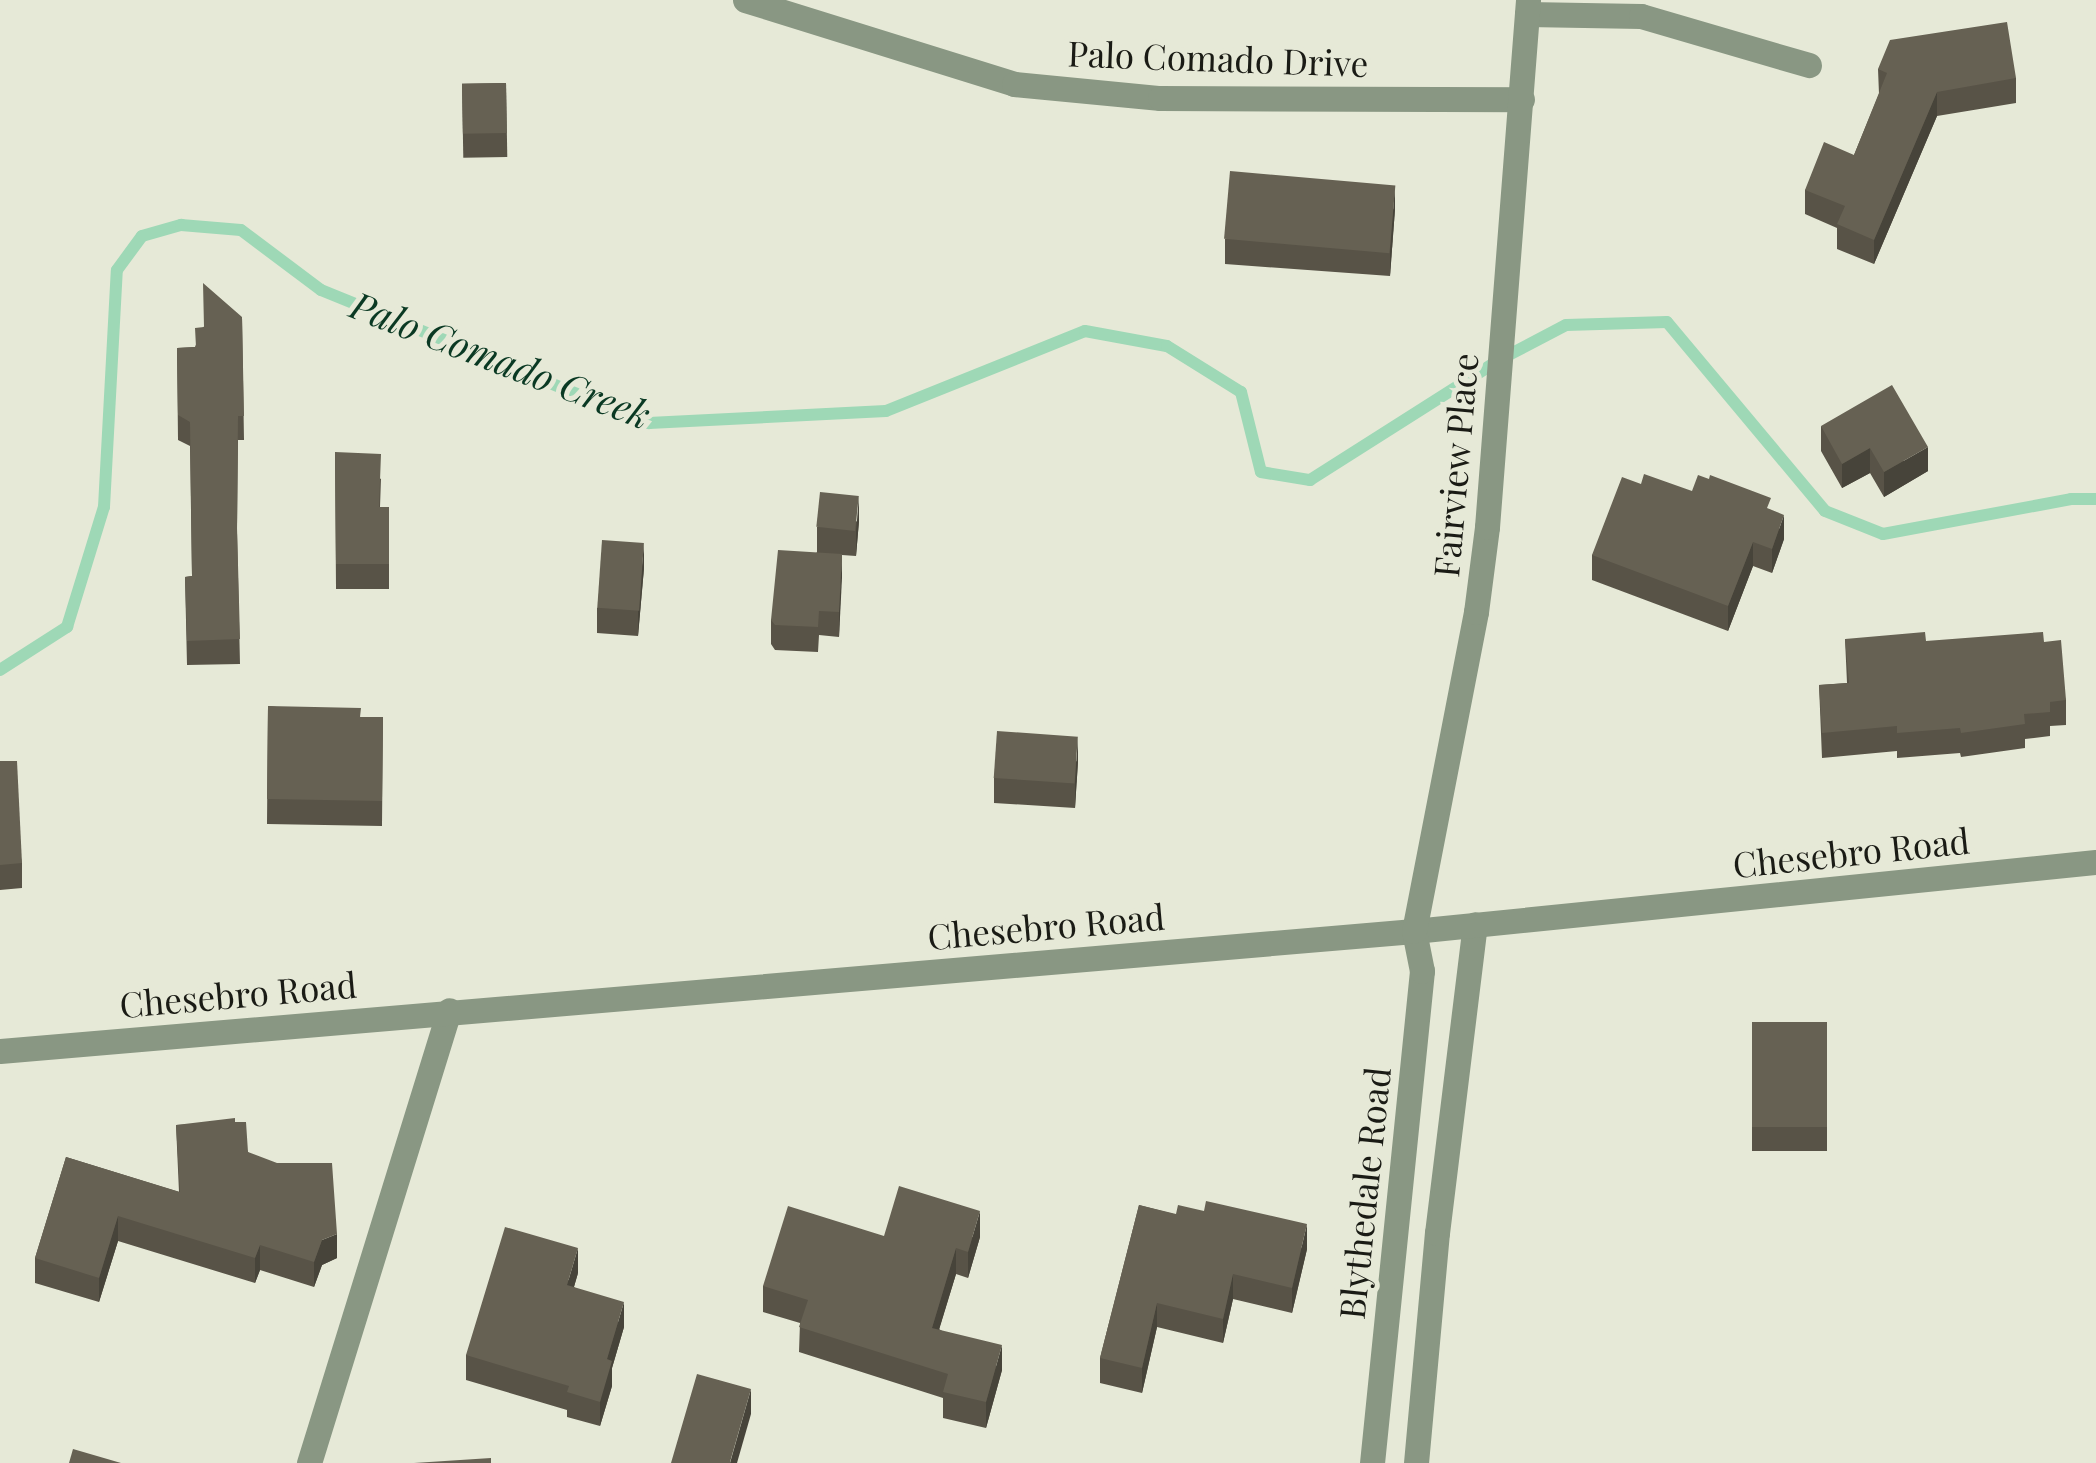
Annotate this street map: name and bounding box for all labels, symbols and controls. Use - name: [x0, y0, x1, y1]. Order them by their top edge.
- street label: Palo Comado Drive: [1067, 32, 1369, 84]
- water label: Palo Comado Creek: [345, 281, 657, 437]
- street label: Fairview Place: [1424, 351, 1486, 579]
- street label: Chesebro Road: [1731, 819, 1971, 885]
- street label: Chesebro Road: [926, 895, 1166, 957]
- street label: Chesebro Road: [118, 963, 358, 1025]
- street label: Blythedale Road: [1330, 1065, 1398, 1321]

